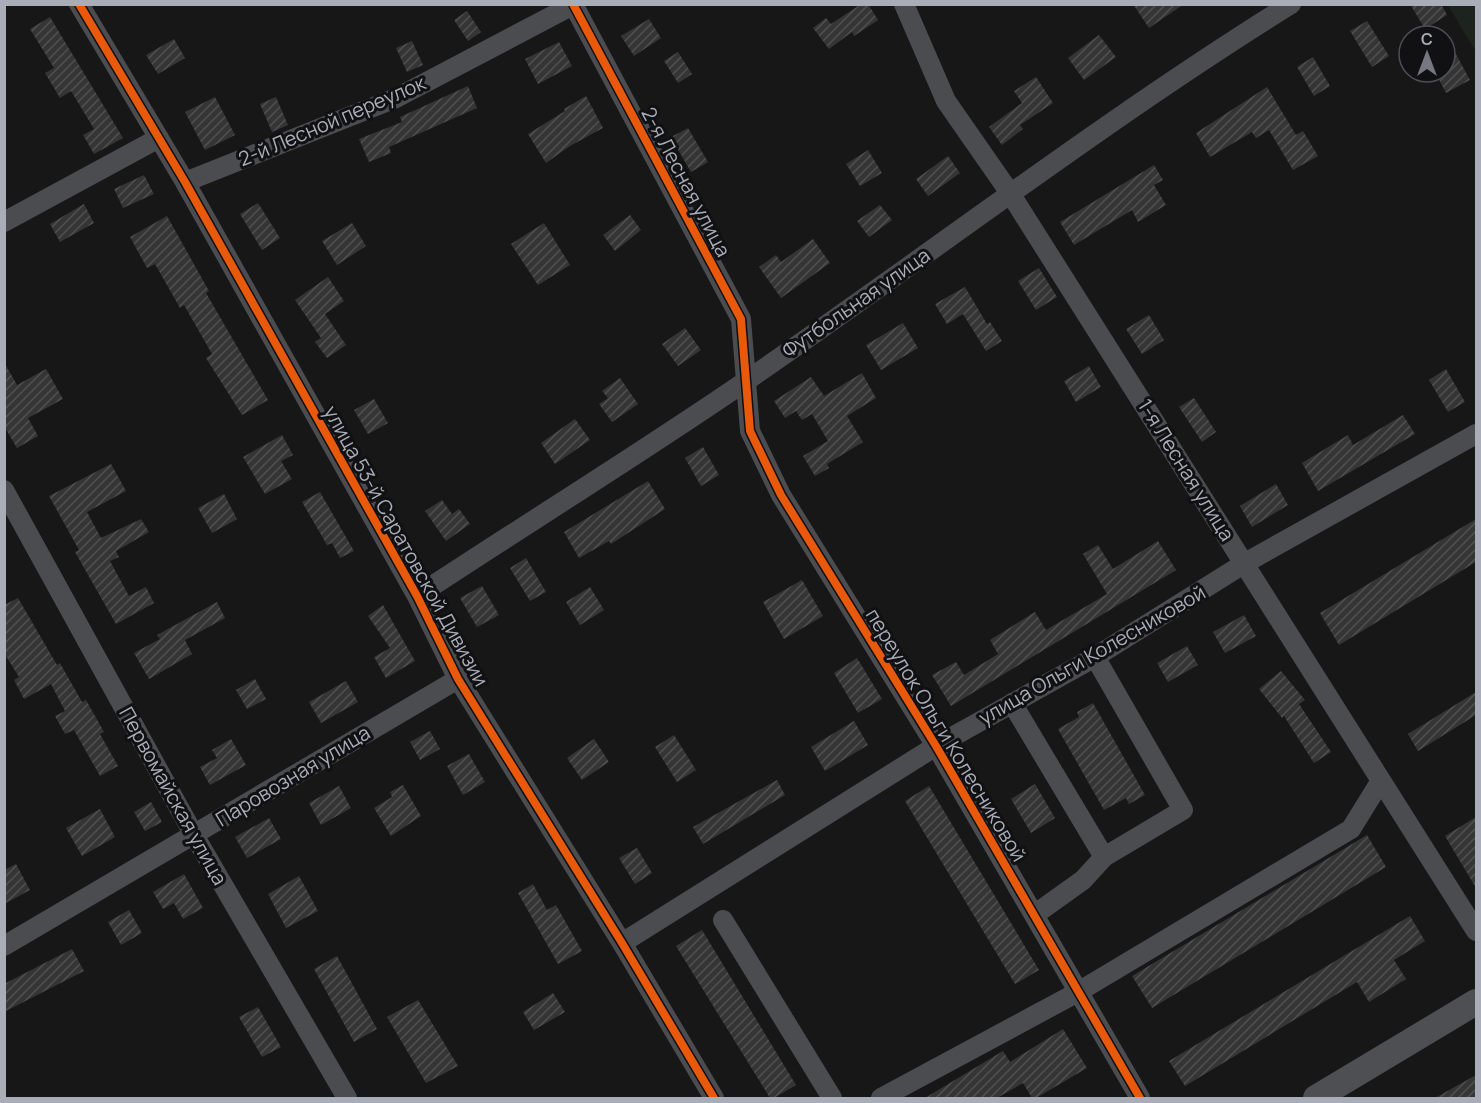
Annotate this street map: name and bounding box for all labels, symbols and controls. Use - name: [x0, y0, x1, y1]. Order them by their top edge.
- north arrow: [1397, 24, 1457, 84]
- text: С: [1421, 28, 1433, 50]
- street label: 2-й Лесной переулок: [234, 68, 430, 172]
- street label: 2-я Лесная улица: [636, 102, 737, 261]
- street label: Футбольная улица: [776, 241, 935, 364]
- street label: 1-я Лесная улица: [1132, 394, 1241, 546]
- street label: улица 53-й Саратовской Дивизии: [318, 401, 495, 691]
- street label: улица Ольги Колесниковой: [973, 578, 1210, 731]
- street label: переулок Ольги Колесниковой: [860, 603, 1033, 866]
- street label: Первомайская улица: [113, 702, 234, 890]
- street label: Паровозная улица: [211, 719, 375, 832]

